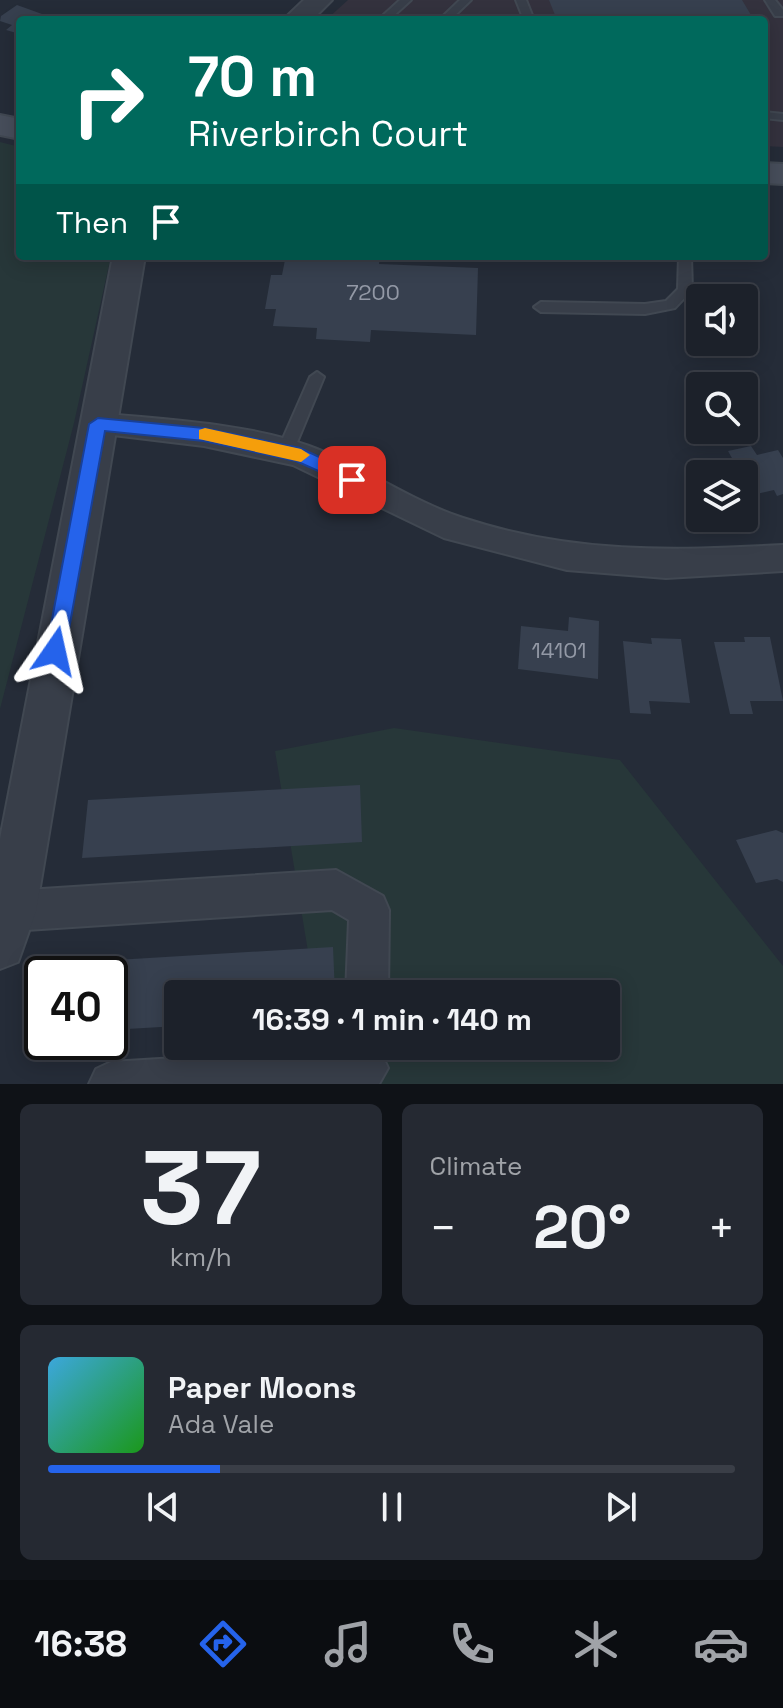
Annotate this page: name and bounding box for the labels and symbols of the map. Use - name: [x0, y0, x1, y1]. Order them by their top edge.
- house number: 7200: [346, 278, 400, 306]
- pin: [318, 446, 386, 514]
- position arrow: [13, 609, 97, 693]
- house number: 14101: [532, 636, 586, 664]
- speed limit sign: 40: [24, 956, 128, 1060]

